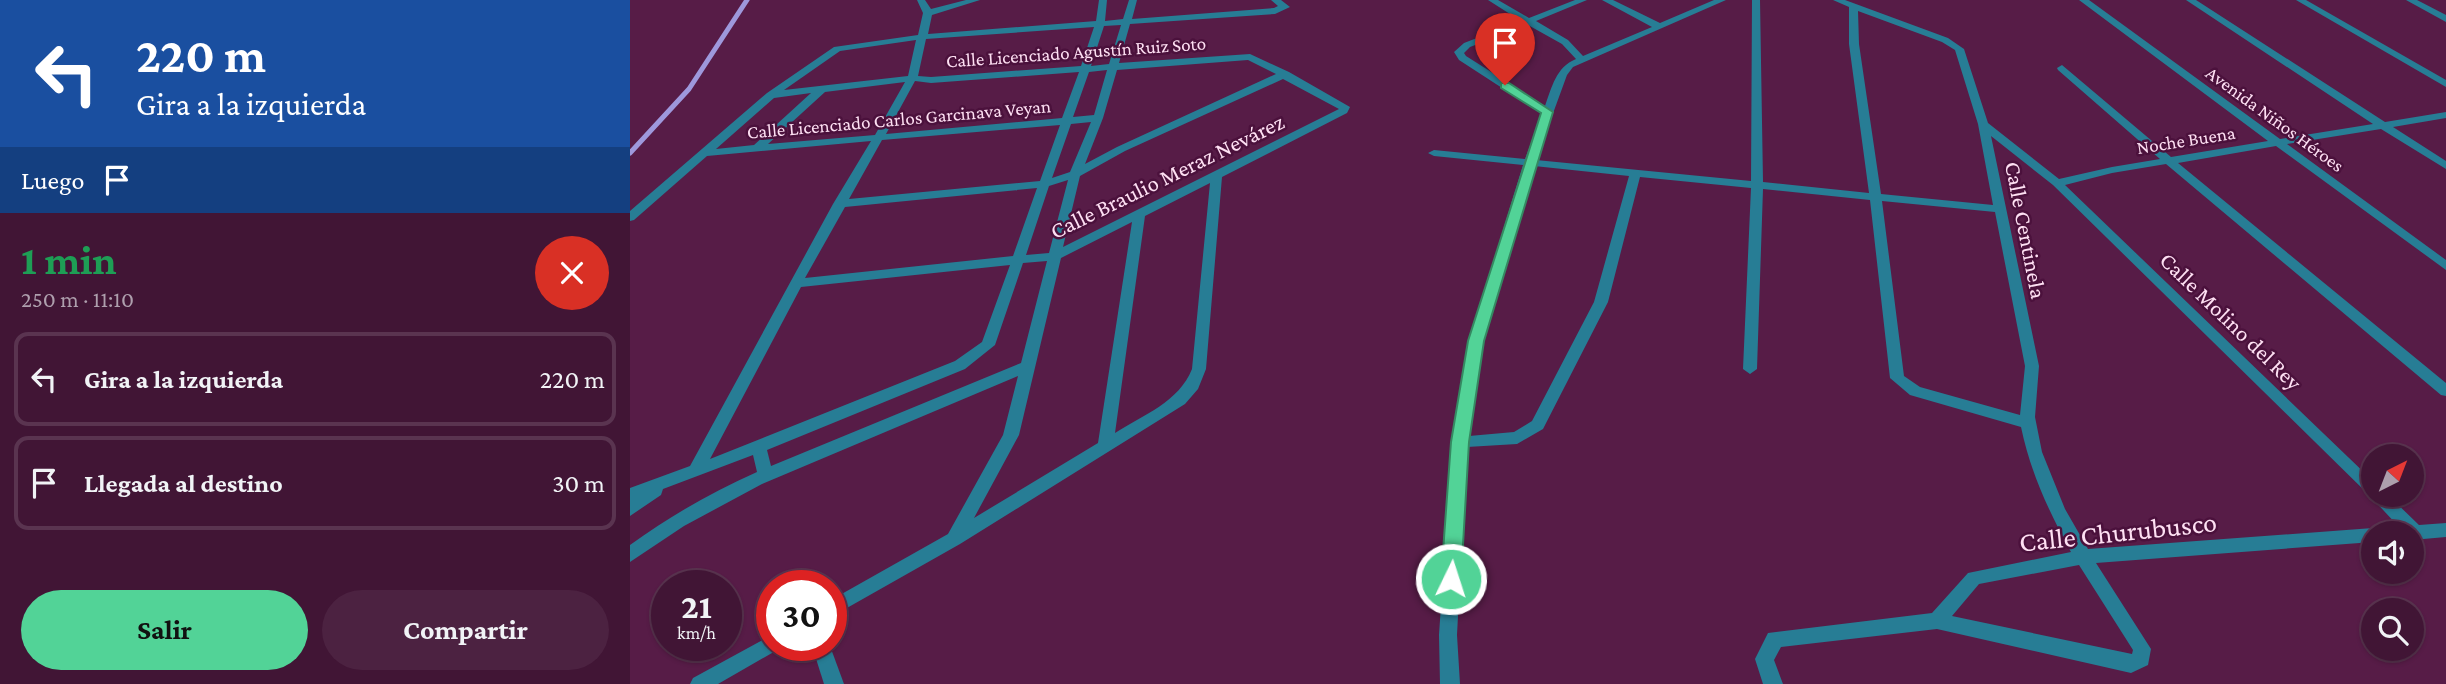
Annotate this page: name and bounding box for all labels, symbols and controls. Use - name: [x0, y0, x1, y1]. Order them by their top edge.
- pin: [1475, 13, 1535, 85]
- icon: arrive: [1486, 24, 1524, 62]
- icon: left: [21, 28, 112, 119]
- text: 220 m: [136, 28, 266, 83]
- street label: Calle Licenciado Agustín Ruiz Soto: [945, 32, 1207, 72]
- street label: Avenida Niños Héroes: [2202, 62, 2348, 176]
- text: Gira a la izquierda: [136, 86, 366, 122]
- street label: Calle Licenciado Carlos Garcinava Veyan: [746, 95, 1052, 143]
- street label: Calle Braulio Meraz Nevárez: [1046, 108, 1288, 244]
- street label: Noche Buena: [2135, 122, 2237, 158]
- street label: Calle Centinela: [2000, 159, 2052, 301]
- icon: arrive: [98, 161, 136, 199]
- text: Luego: [21, 166, 84, 195]
- text: 1 min: [21, 236, 117, 283]
- button: close: [535, 236, 609, 310]
- street label: Calle Molino del Rey: [2155, 247, 2308, 396]
- text: 250 m · 11:10: [21, 286, 134, 312]
- icon: left: [25, 360, 63, 398]
- text: Gira a la izquierda: [84, 365, 283, 394]
- text: 220 m: [540, 365, 605, 394]
- north arrow: [2361, 444, 2424, 508]
- map controls: [2361, 444, 2424, 661]
- icon: arrive: [25, 464, 63, 502]
- text: Llegada al destino: [84, 469, 283, 498]
- text: 30 m: [552, 469, 605, 498]
- street label: Calle Churubusco: [2018, 506, 2218, 558]
- button: sound: [2361, 521, 2424, 584]
- position arrow: [1414, 542, 1488, 616]
- speed limit sign: 30: [756, 570, 847, 661]
- text: 21: [681, 587, 712, 626]
- button: Salir: [21, 590, 308, 670]
- button: Compartir: [322, 590, 609, 670]
- button: search: [2361, 598, 2424, 661]
- text: km/h: [677, 623, 716, 643]

